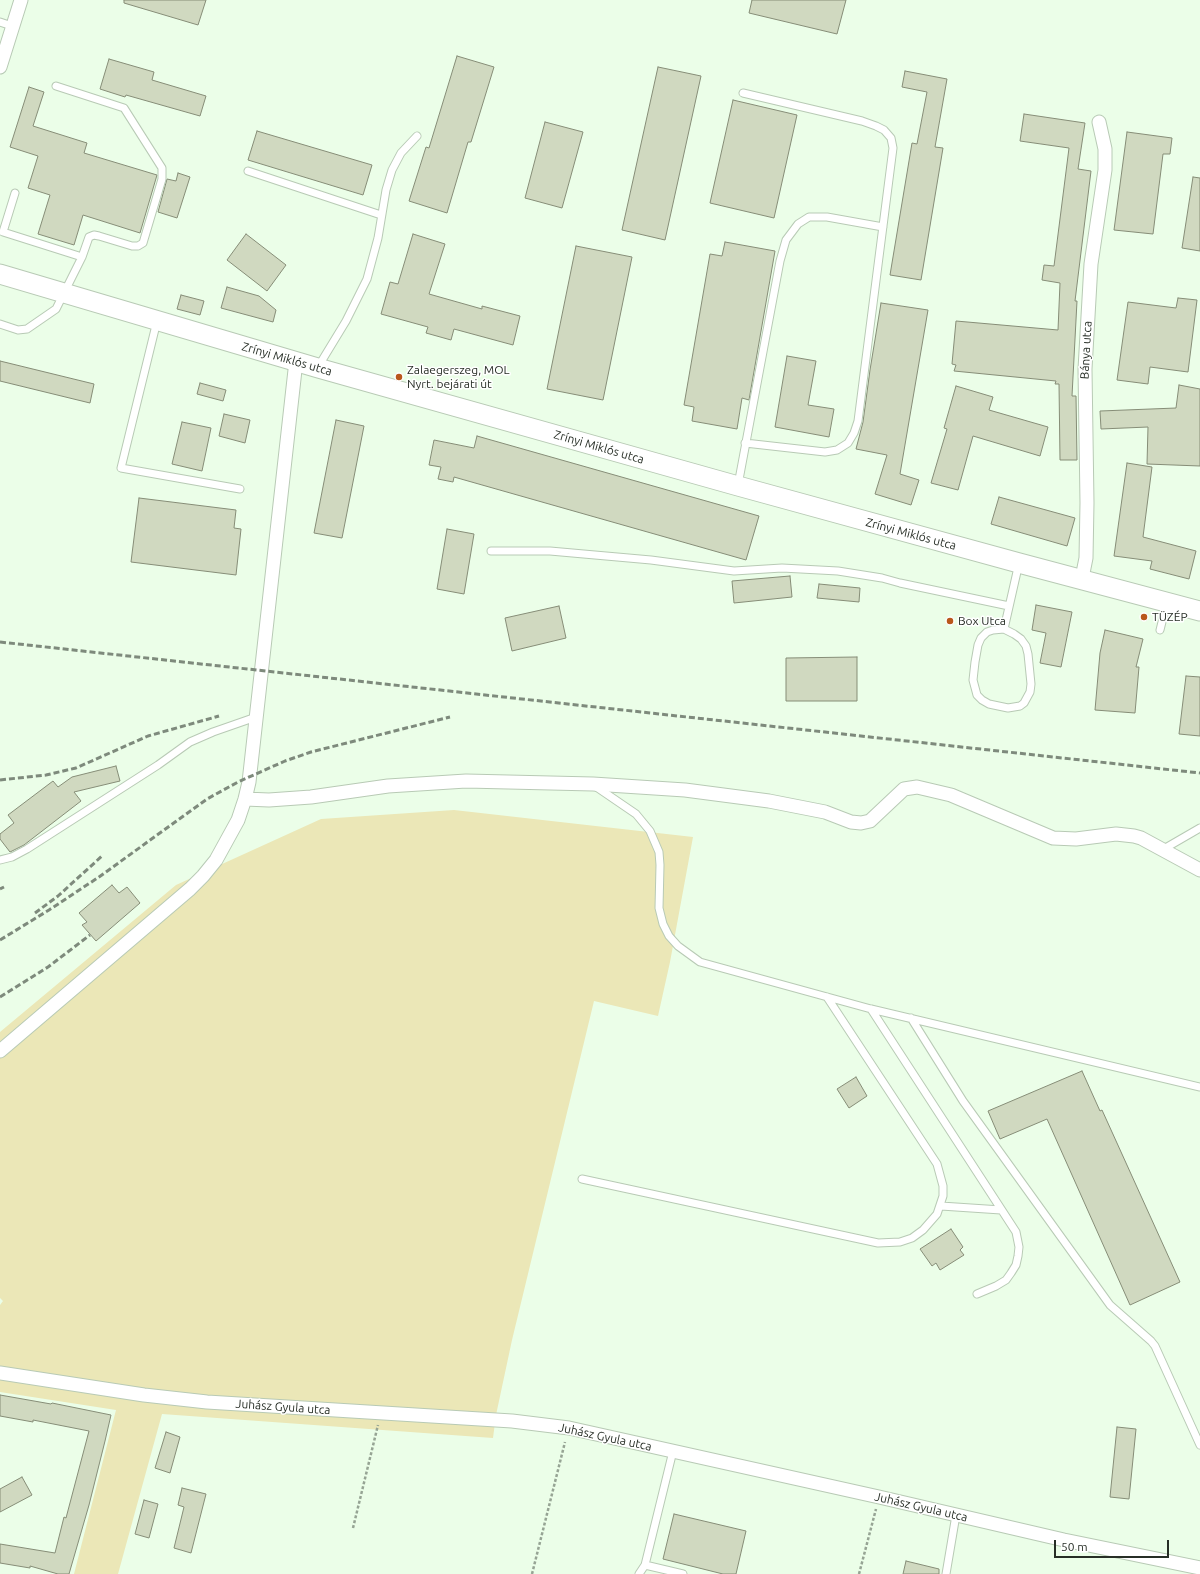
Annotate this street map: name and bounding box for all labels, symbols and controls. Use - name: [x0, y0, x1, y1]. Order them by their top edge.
- street label: Bánya utca: [1077, 320, 1095, 380]
- street label: Zrínyi Miklós utca: [240, 339, 334, 379]
- place label: Zalaegerszeg, MOL Nyrt. bejárati út: [407, 363, 510, 391]
- marker: Zalaegerszeg, MOL Nyrt. bejárati út: [394, 372, 404, 382]
- street label: Zrínyi Miklós utca: [552, 427, 646, 467]
- street label: Zrínyi Miklós utca: [864, 515, 958, 553]
- place label: TÜZÉP: [1152, 610, 1188, 624]
- marker: TÜZÉP: [1139, 612, 1149, 622]
- place label: Box Utca: [958, 614, 1006, 628]
- marker: Box Utca: [945, 616, 955, 626]
- street label: Juhász Gyula utca: [235, 1397, 331, 1417]
- street label: Juhász Gyula utca: [557, 1420, 653, 1454]
- street label: Juhász Gyula utca: [873, 1489, 969, 1525]
- scale bar: [1056, 1532, 1171, 1558]
- text: 50 m: [1061, 1540, 1088, 1553]

